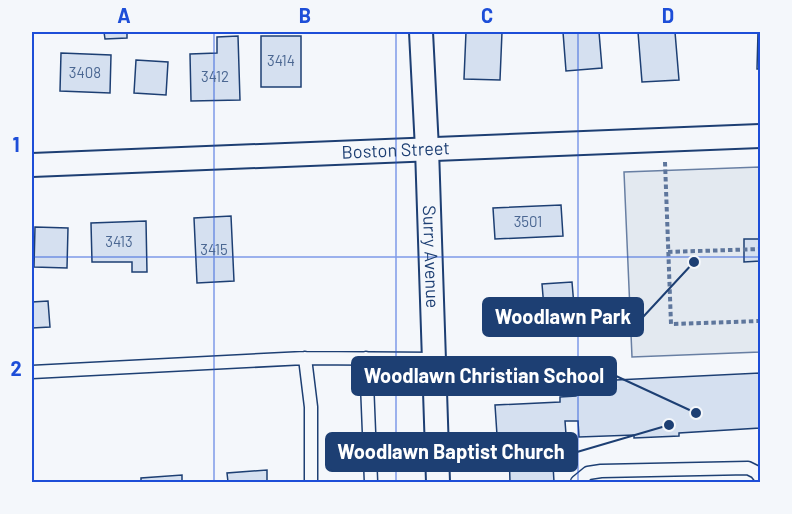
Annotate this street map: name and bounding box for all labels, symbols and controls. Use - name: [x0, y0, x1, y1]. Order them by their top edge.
- text: A: [117, 3, 131, 27]
- text: B: [299, 3, 311, 27]
- text: C: [481, 3, 493, 27]
- text: D: [662, 3, 674, 27]
- house number: 3414: [267, 51, 295, 69]
- house number: 3408: [69, 63, 101, 81]
- house number: 3412: [201, 67, 229, 85]
- text: 1: [12, 132, 20, 156]
- street label: Boston Street: [341, 136, 450, 163]
- street label: Surry Avenue: [419, 205, 444, 309]
- house number: 3501: [514, 212, 542, 230]
- house number: 3413: [105, 232, 133, 250]
- house number: 3415: [200, 240, 228, 258]
- callout: Woodlawn Park: [483, 298, 643, 336]
- text: Woodlawn Park: [495, 304, 632, 328]
- text: 2: [10, 356, 22, 380]
- callout: Woodlawn Christian School: [352, 357, 616, 395]
- text: Woodlawn Christian School: [364, 363, 604, 387]
- callout: Woodlawn Baptist Church: [326, 433, 577, 471]
- text: Woodlawn Baptist Church: [337, 439, 565, 463]

